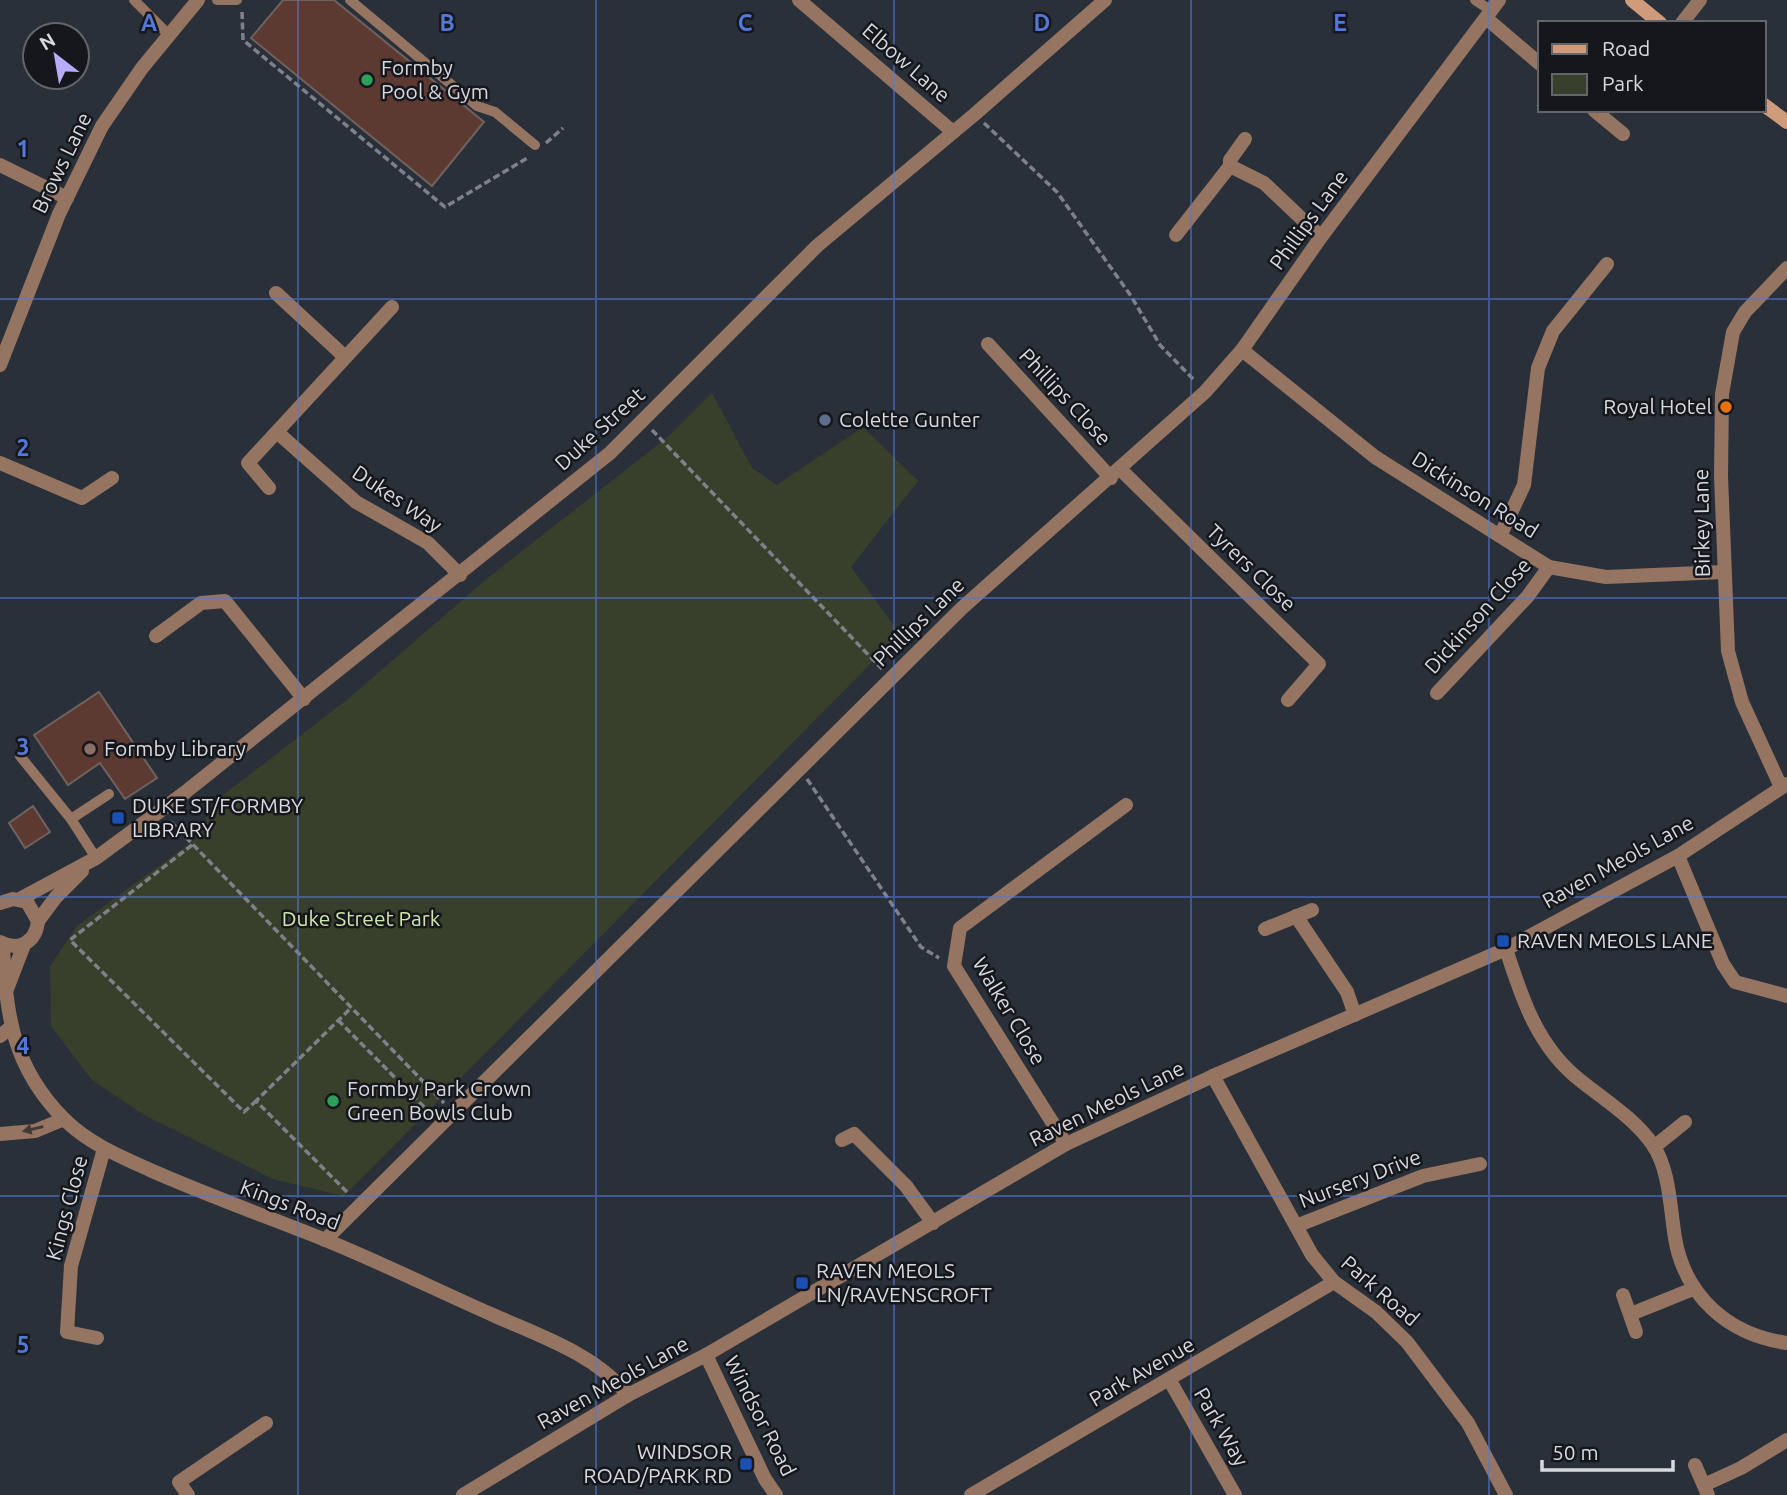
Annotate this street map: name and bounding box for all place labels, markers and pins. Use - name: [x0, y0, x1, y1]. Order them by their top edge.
- place label: Formby Pool & Gym: [381, 55, 489, 103]
- marker: Formby Pool & Gym: [359, 72, 375, 88]
- place label: Royal Hotel: [1603, 394, 1712, 418]
- marker: Royal Hotel: [1718, 399, 1734, 415]
- place label: Colette Gunter: [839, 407, 980, 431]
- marker: Colette Gunter: [817, 412, 833, 428]
- place label: Formby Library: [104, 736, 246, 760]
- marker: Formby Library: [82, 741, 98, 757]
- place label: DUKE ST/FORMBY LIBRARY: [132, 793, 303, 841]
- marker: DUKE ST/FORMBY LIBRARY: [110, 810, 126, 826]
- place label: RAVEN MEOLS LANE: [1517, 928, 1713, 952]
- marker: RAVEN MEOLS LANE: [1495, 933, 1511, 949]
- place label: Formby Park Crown Green Bowls Club: [347, 1076, 531, 1124]
- marker: Formby Park Crown Green Bowls Club: [325, 1093, 341, 1109]
- place label: RAVEN MEOLS LN/RAVENSCROFT: [816, 1258, 992, 1306]
- marker: RAVEN MEOLS LN/RAVENSCROFT: [794, 1275, 810, 1291]
- place label: WINDSOR ROAD/PARK RD: [583, 1439, 732, 1487]
- marker: WINDSOR ROAD/PARK RD: [738, 1456, 754, 1472]

